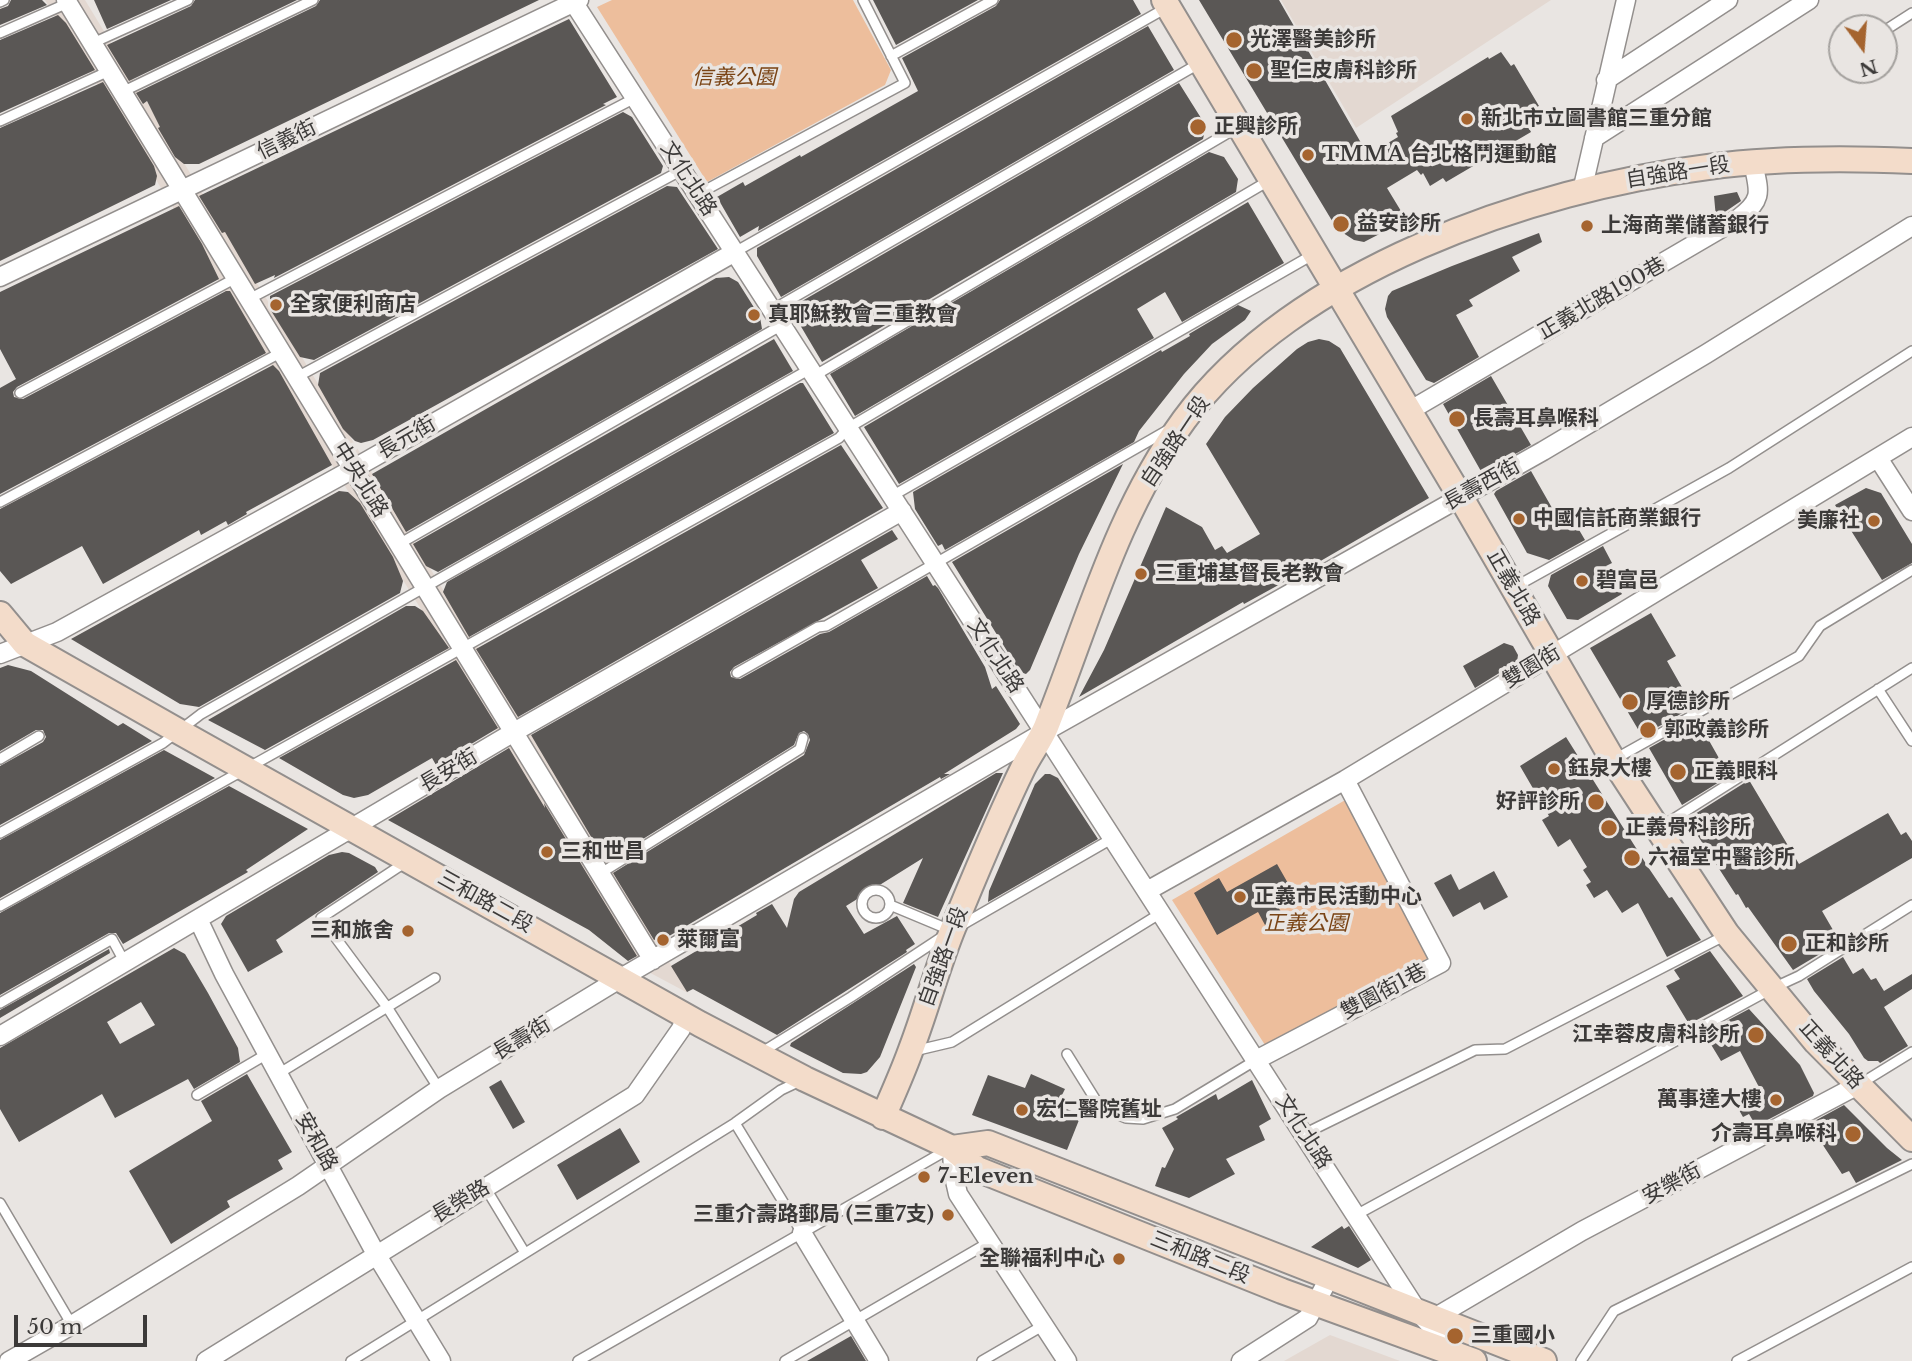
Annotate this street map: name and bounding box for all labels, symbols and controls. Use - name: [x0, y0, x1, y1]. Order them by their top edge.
- north arrow: [1828, 14, 1898, 84]
- place label: 光澤醫美診所: [1250, 27, 1376, 53]
- marker: 光澤醫美診所: [1224, 30, 1244, 50]
- text: N: [1857, 54, 1880, 81]
- place label: 聖仁皮膚科診所: [1270, 58, 1417, 84]
- marker: 聖仁皮膚科診所: [1244, 61, 1264, 81]
- park label: 信義公園: [692, 65, 776, 91]
- place label: 新北市立圖書館三重分館: [1481, 106, 1712, 132]
- marker: 新北市立圖書館三重分館: [1459, 111, 1475, 127]
- place label: 正興診所: [1214, 114, 1298, 140]
- street label: 信義街: [253, 115, 321, 165]
- marker: 正興診所: [1188, 117, 1208, 137]
- street label: 文化北路: [655, 137, 721, 221]
- place label: TMMA 台北格鬥運動館: [1322, 142, 1557, 168]
- marker: TMMA 台北格鬥運動館: [1300, 147, 1316, 163]
- street label: 自強路一段: [1624, 152, 1732, 194]
- place label: 益安診所: [1357, 211, 1441, 237]
- place label: 上海商業儲蓄銀行: [1601, 213, 1769, 239]
- marker: 益安診所: [1331, 214, 1351, 234]
- marker: 上海商業儲蓄銀行: [1579, 218, 1595, 234]
- street label: 正義北路190巷: [1534, 252, 1670, 346]
- place label: 全家便利商店: [290, 292, 416, 318]
- marker: 全家便利商店: [268, 297, 284, 313]
- place label: 真耶穌教會三重教會: [768, 302, 957, 328]
- marker: 真耶穌教會三重教會: [746, 307, 762, 323]
- street label: 自強路一段: [1136, 391, 1216, 493]
- place label: 長壽耳鼻喉科: [1473, 406, 1599, 432]
- marker: 長壽耳鼻喉科: [1447, 409, 1467, 429]
- street label: 長元街: [373, 411, 441, 465]
- street label: 中央北路: [327, 438, 393, 522]
- street label: 長壽西街: [1439, 454, 1525, 516]
- place label: 中國信託商業銀行: [1533, 506, 1701, 532]
- place label: 美廉社: [1797, 508, 1860, 534]
- marker: 中國信託商業銀行: [1511, 511, 1527, 527]
- marker: 美廉社: [1866, 513, 1882, 529]
- street label: 正義北路: [1481, 545, 1545, 631]
- place label: 三重埔基督長老教會: [1155, 561, 1344, 587]
- marker: 三重埔基督長老教會: [1133, 566, 1149, 582]
- place label: 碧富邑: [1596, 568, 1659, 594]
- marker: 碧富邑: [1574, 573, 1590, 589]
- street label: 文化北路: [962, 614, 1028, 698]
- street label: 雙園街: [1499, 640, 1565, 694]
- place label: 厚德診所: [1646, 689, 1730, 715]
- marker: 厚德診所: [1620, 692, 1640, 712]
- place label: 郭政義診所: [1664, 717, 1769, 743]
- marker: 郭政義診所: [1638, 720, 1658, 740]
- street label: 長安街: [416, 744, 482, 798]
- place label: 鈺泉大樓: [1568, 756, 1652, 782]
- place label: 正義眼科: [1694, 759, 1778, 785]
- marker: 鈺泉大樓: [1546, 761, 1562, 777]
- marker: 正義眼科: [1668, 762, 1688, 782]
- place label: 好評診所: [1496, 789, 1580, 815]
- marker: 好評診所: [1586, 792, 1606, 812]
- place label: 正義骨科診所: [1625, 815, 1751, 841]
- marker: 正義骨科診所: [1599, 818, 1619, 838]
- place label: 三和世昌: [561, 839, 645, 865]
- marker: 三和世昌: [539, 844, 555, 860]
- place label: 六福堂中醫診所: [1648, 845, 1795, 871]
- marker: 六福堂中醫診所: [1622, 848, 1642, 868]
- street label: 三和路二段: [433, 866, 537, 938]
- place label: 正義市民活動中心: [1254, 884, 1422, 910]
- marker: 正義市民活動中心: [1232, 889, 1248, 905]
- street label: 自強路一段: [914, 903, 974, 1011]
- park label: 正義公園: [1264, 911, 1348, 937]
- place label: 三和旅舍: [310, 918, 394, 944]
- marker: 三和旅舍: [400, 923, 416, 939]
- place label: 萊爾富: [677, 927, 740, 953]
- place label: 正和診所: [1805, 931, 1889, 957]
- marker: 萊爾富: [655, 932, 671, 948]
- marker: 正和診所: [1779, 934, 1799, 954]
- street label: 雙園街1巷: [1337, 959, 1431, 1025]
- street label: 長壽街: [489, 1012, 555, 1066]
- street label: 正義北路: [1794, 1015, 1868, 1095]
- place label: 江幸蓉皮膚科診所: [1572, 1022, 1740, 1048]
- marker: 江幸蓉皮膚科診所: [1746, 1025, 1766, 1045]
- place label: 萬事達大樓: [1657, 1087, 1762, 1113]
- street label: 文化北路: [1270, 1090, 1336, 1174]
- marker: 萬事達大樓: [1768, 1092, 1784, 1108]
- place label: 宏仁醫院舊址: [1036, 1097, 1162, 1123]
- marker: 宏仁醫院舊址: [1014, 1102, 1030, 1118]
- street label: 安和路: [290, 1108, 342, 1176]
- place label: 介壽耳鼻喉科: [1711, 1121, 1837, 1147]
- marker: 介壽耳鼻喉科: [1843, 1124, 1863, 1144]
- street label: 安樂街: [1638, 1158, 1706, 1210]
- place label: 7-Eleven: [938, 1164, 1033, 1190]
- marker: 7-Eleven: [916, 1169, 932, 1185]
- street label: 長榮路: [428, 1175, 494, 1229]
- place label: 三重介壽路郵局 (三重7支): [693, 1202, 934, 1228]
- marker: 三重介壽路郵局 (三重7支): [940, 1207, 956, 1223]
- street label: 三和路二段: [1147, 1227, 1253, 1289]
- place label: 全聯福利中心: [979, 1246, 1105, 1272]
- marker: 全聯福利中心: [1111, 1251, 1127, 1267]
- scale bar: [18, 1302, 150, 1346]
- text: 50 m: [27, 1314, 82, 1340]
- place label: 三重國小: [1471, 1323, 1555, 1349]
- marker: 三重國小: [1445, 1326, 1465, 1346]

